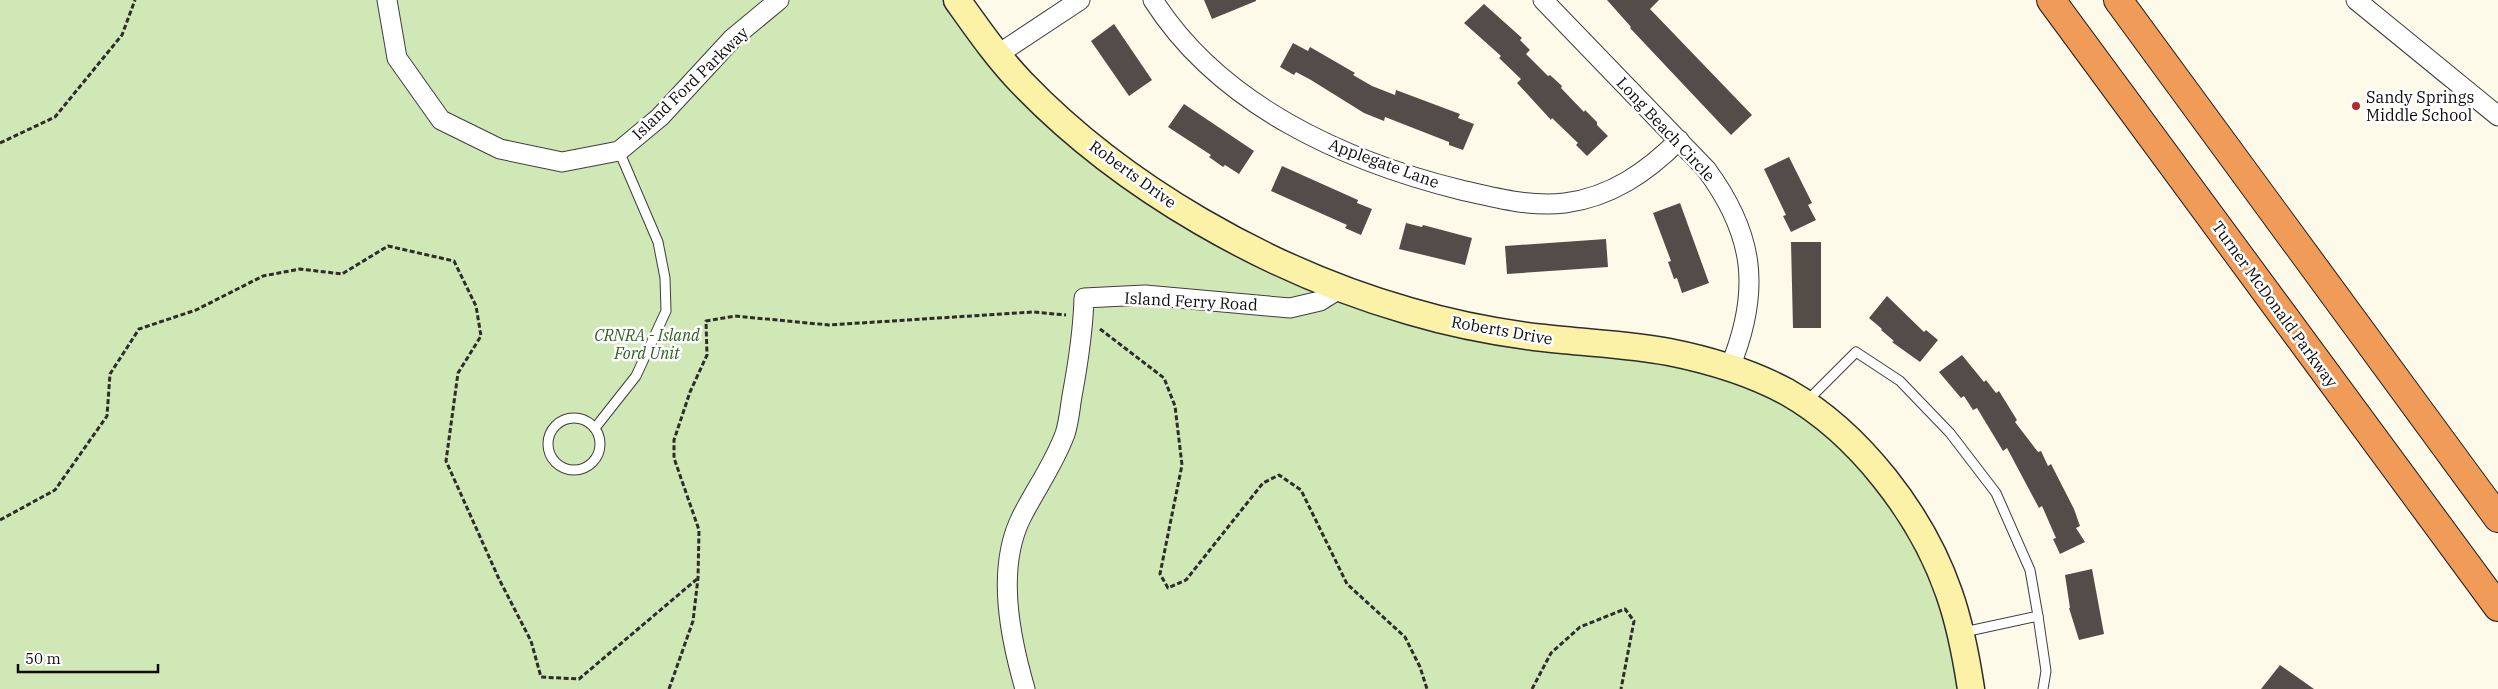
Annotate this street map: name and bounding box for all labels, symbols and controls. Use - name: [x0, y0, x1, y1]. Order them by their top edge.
- street label: Island Ford Parkway: [628, 22, 753, 144]
- street label: Long Beach Circle: [1612, 73, 1720, 185]
- place label: Sandy Springs Middle School: [2366, 87, 2474, 125]
- marker: Sandy Springs Middle School: [2350, 100, 2362, 112]
- street label: Applegate Lane: [1326, 134, 1442, 192]
- street label: Roberts Drive: [1086, 136, 1180, 212]
- street label: Turner McDonald Parkway: [2208, 217, 2342, 391]
- street label: Island Ferry Road: [1124, 288, 1258, 314]
- street label: Roberts Drive: [1450, 311, 1554, 349]
- park label: CRNRA - Island Ford Unit: [594, 325, 700, 363]
- scale bar: [18, 642, 158, 674]
- text: 50 m: [25, 649, 61, 668]

